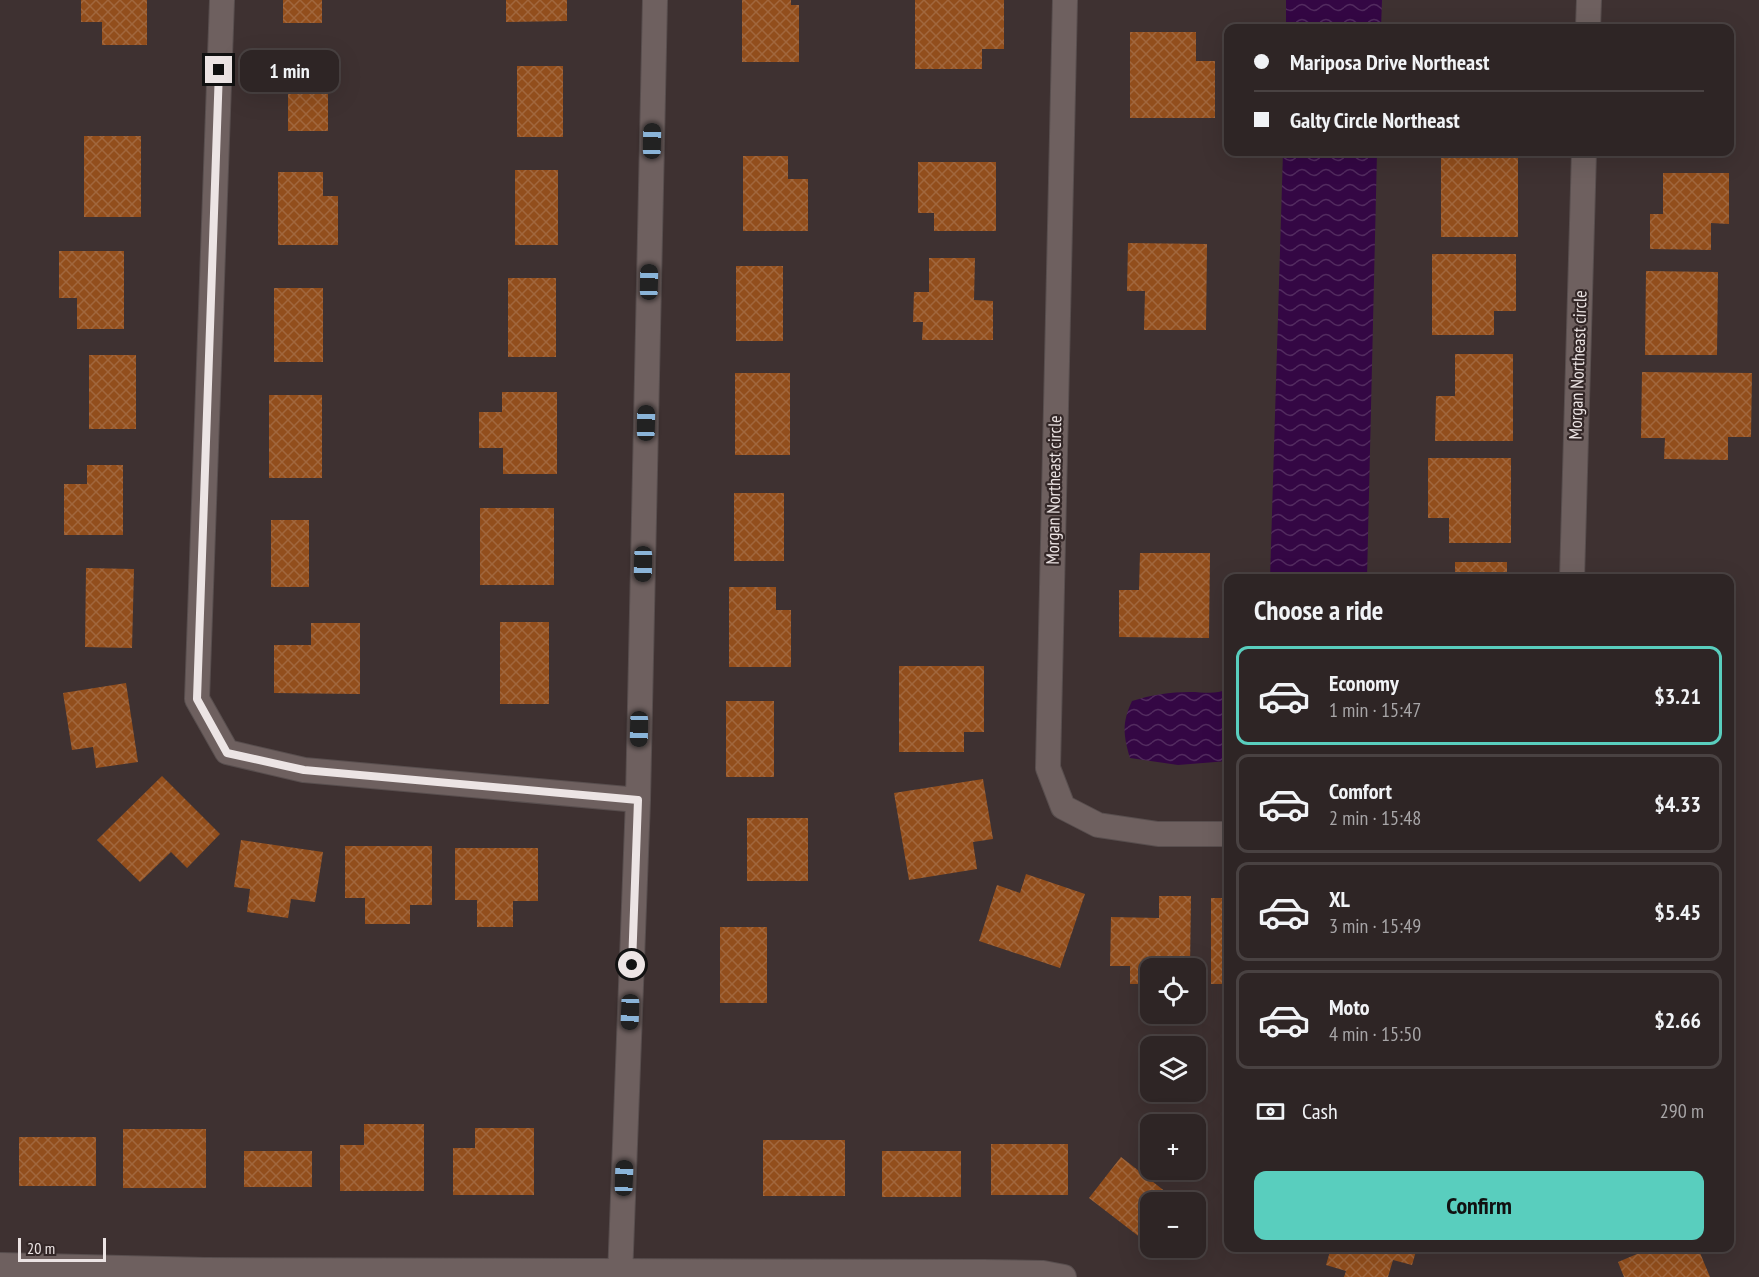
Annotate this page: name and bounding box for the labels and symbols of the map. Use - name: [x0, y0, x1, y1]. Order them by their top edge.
- callout: 1 min: [240, 49, 339, 91]
- route end: [205, 56, 232, 83]
- car: [643, 123, 661, 159]
- car: [640, 264, 658, 300]
- street label: Morgan Northeast circle: [1563, 290, 1592, 440]
- car: [637, 405, 655, 441]
- street label: Morgan Northeast circle: [1041, 415, 1066, 565]
- car: [634, 546, 652, 582]
- car: [630, 711, 648, 747]
- route start: [618, 951, 645, 978]
- car: [620, 994, 640, 1030]
- car: [614, 1160, 634, 1196]
- scale bar: [18, 1235, 106, 1262]

